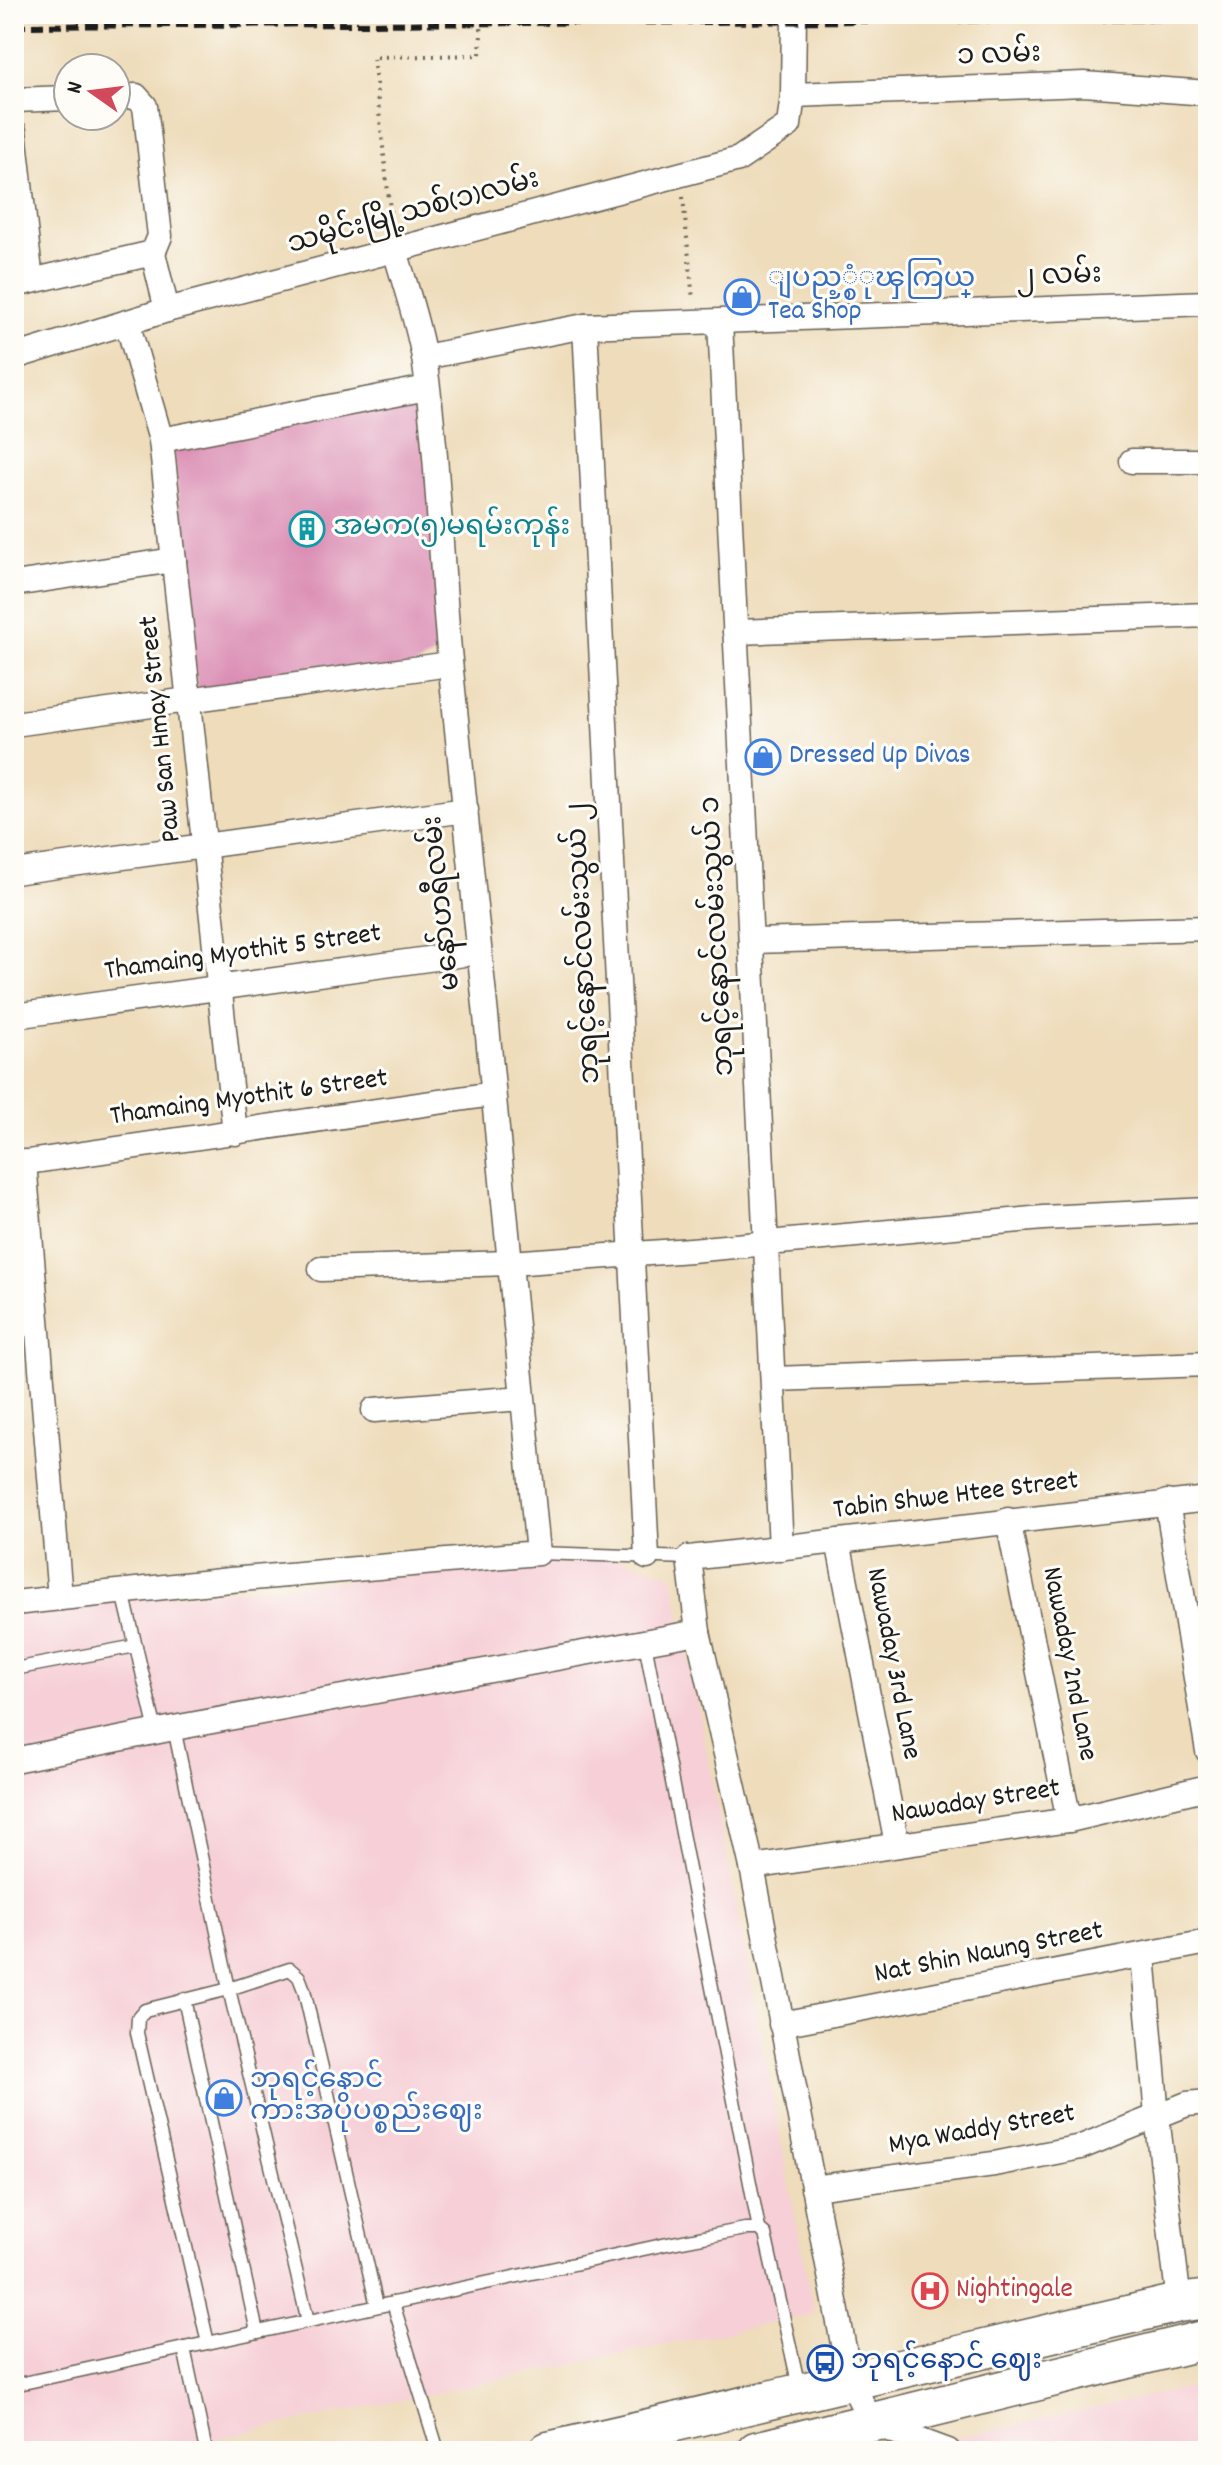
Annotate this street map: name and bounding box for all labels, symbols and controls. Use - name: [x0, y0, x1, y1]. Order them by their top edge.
- street label: ၁ လမ်း: [956, 33, 1042, 78]
- north arrow: [52, 52, 132, 132]
- text: N: [60, 79, 92, 97]
- street label: သမိုင်းမြို့သစ်(၁)လမ်း: [283, 158, 544, 267]
- street label: ၂ လမ်း: [1015, 254, 1102, 299]
- place label: ျပည့္စံုၾကြယ္ Tea Shop: [768, 258, 975, 333]
- shop icon: ျပည့္စံုၾကြယ္ Tea Shop: [723, 278, 761, 316]
- place label: အမက(၅)မရမ်းကုန်း: [333, 506, 570, 549]
- building icon: အမက(၅)မရမ်းကုန်း: [288, 510, 326, 548]
- street label: Paw San Hmay Street: [130, 614, 194, 844]
- place label: Dressed Up Divas: [789, 737, 971, 777]
- shop icon: Dressed Up Divas: [744, 738, 782, 776]
- street label: ဘုရင့်နောင်လမ်းသွယ် ၁: [690, 795, 747, 1077]
- street label: ဘုရင့်နောင်လမ်းသွယ် ၂: [556, 801, 613, 1085]
- street label: မနော်ဟရီလမ်း: [412, 813, 473, 993]
- street label: Thamaing Myothit 5 Street: [102, 915, 384, 993]
- street label: Thamaing Myothit 6 Street: [108, 1060, 390, 1138]
- street label: Tabin Shwe Htee Street: [831, 1462, 1081, 1532]
- street label: Nawaday 2nd Lane: [1030, 1564, 1106, 1764]
- street label: Nawaday 3rd Lane: [854, 1565, 930, 1763]
- street label: Nawaday Street: [889, 1770, 1063, 1836]
- street label: Nat Shin Naung Street: [871, 1912, 1107, 1996]
- place label: ဘုရင့်နောင် ကားအပိုပစ္စည်းဈေး: [250, 2059, 483, 2134]
- shop icon: ဘုရင့်နောင် ကားအပိုပစ္စည်းဈေး: [205, 2079, 243, 2117]
- street label: Mya Waddy Street: [886, 2095, 1078, 2167]
- place label: Nightingale: [956, 2271, 1073, 2311]
- hospital icon: Nightingale: [911, 2272, 949, 2310]
- place label: ဘုရင့်နောင် ဈေး: [851, 2340, 1042, 2383]
- bus stop icon: ဘုရင့်နောင် ဈေး: [806, 2344, 844, 2382]

